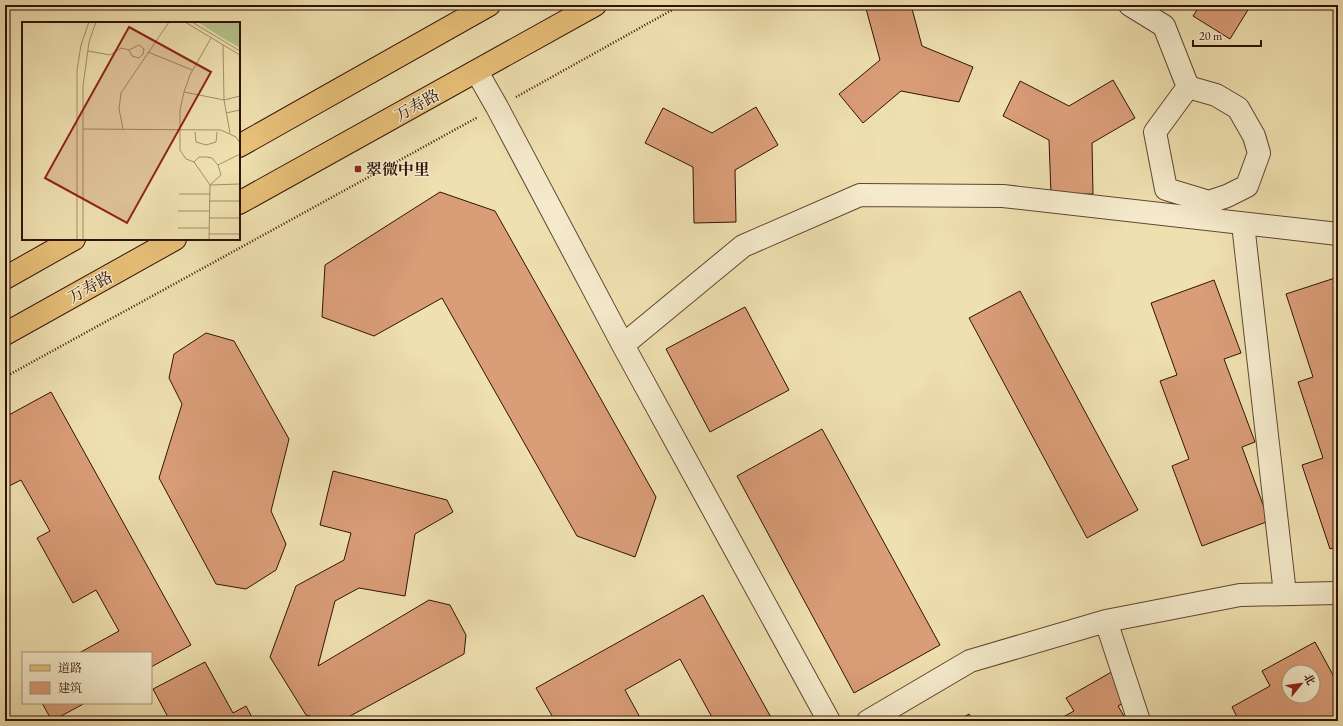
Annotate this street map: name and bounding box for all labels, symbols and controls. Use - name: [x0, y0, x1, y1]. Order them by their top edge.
- inset map: [22, 22, 240, 240]
- scale bar: [1193, 22, 1261, 48]
- text: 20 m: [1199, 28, 1223, 44]
- street label: 万寿路: [391, 84, 443, 126]
- place label: 翠微中里: [366, 159, 430, 180]
- marker: 翠微中里: [353, 164, 363, 174]
- street label: 万寿路: [64, 266, 116, 308]
- legend: [22, 652, 152, 704]
- text: 道路: [58, 660, 82, 676]
- north arrow: [1281, 664, 1321, 704]
- text: 北: [1301, 671, 1319, 687]
- text: 建筑: [58, 680, 82, 696]

